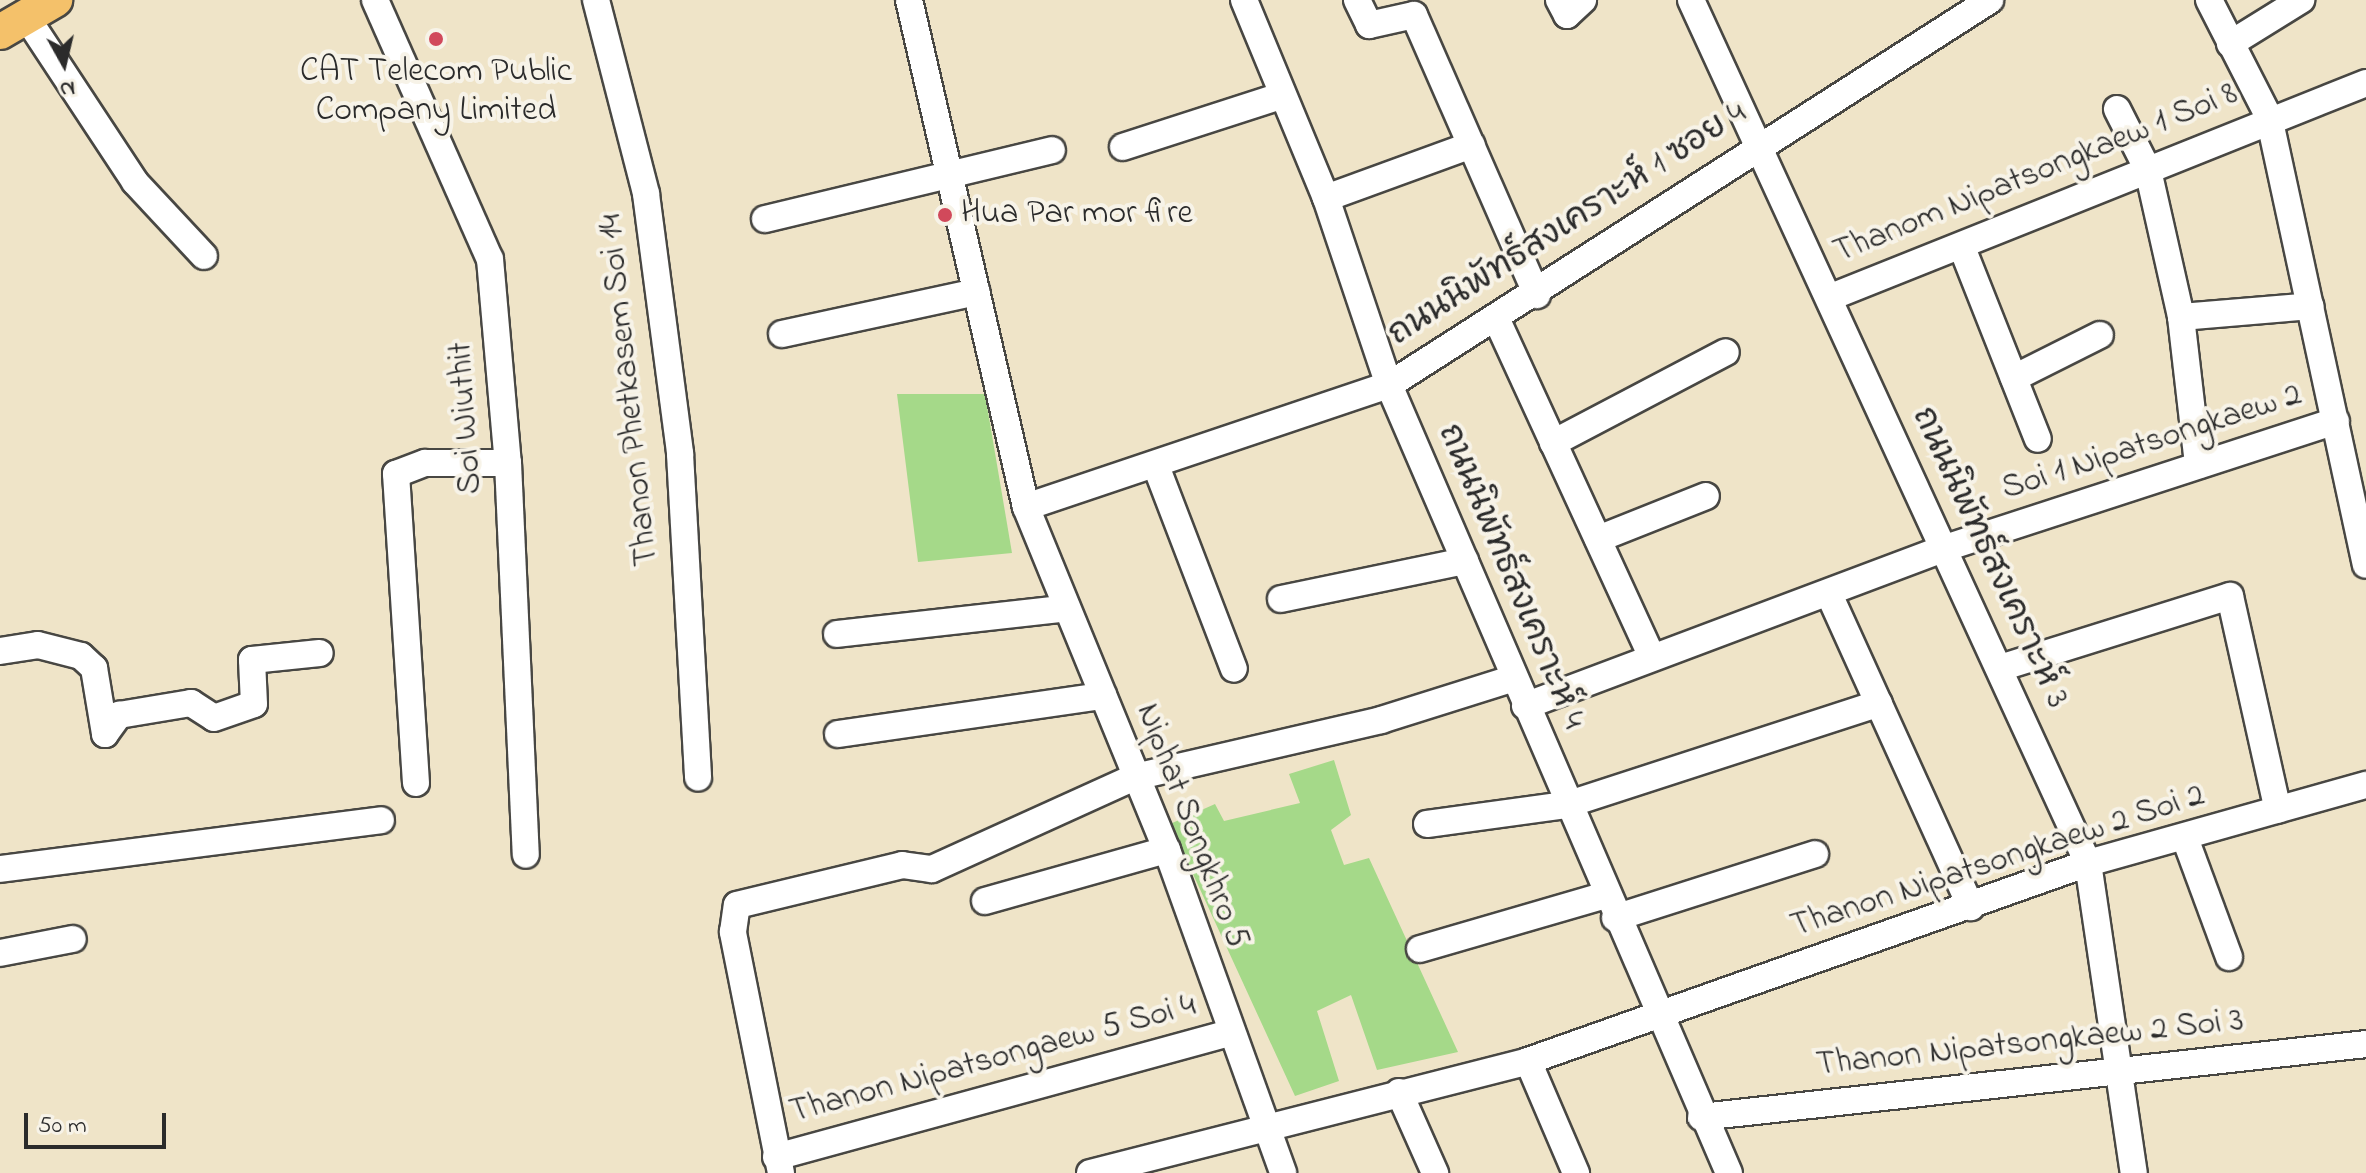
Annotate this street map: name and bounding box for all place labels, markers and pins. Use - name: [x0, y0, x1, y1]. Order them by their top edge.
- marker: CAT Telecom Public Company Limited: [427, 30, 445, 48]
- place label: CAT Telecom Public Company Limited: [300, 52, 572, 132]
- place label: Hua Par mor fire: [961, 195, 1193, 235]
- marker: Hua Par mor fire: [936, 206, 954, 224]

